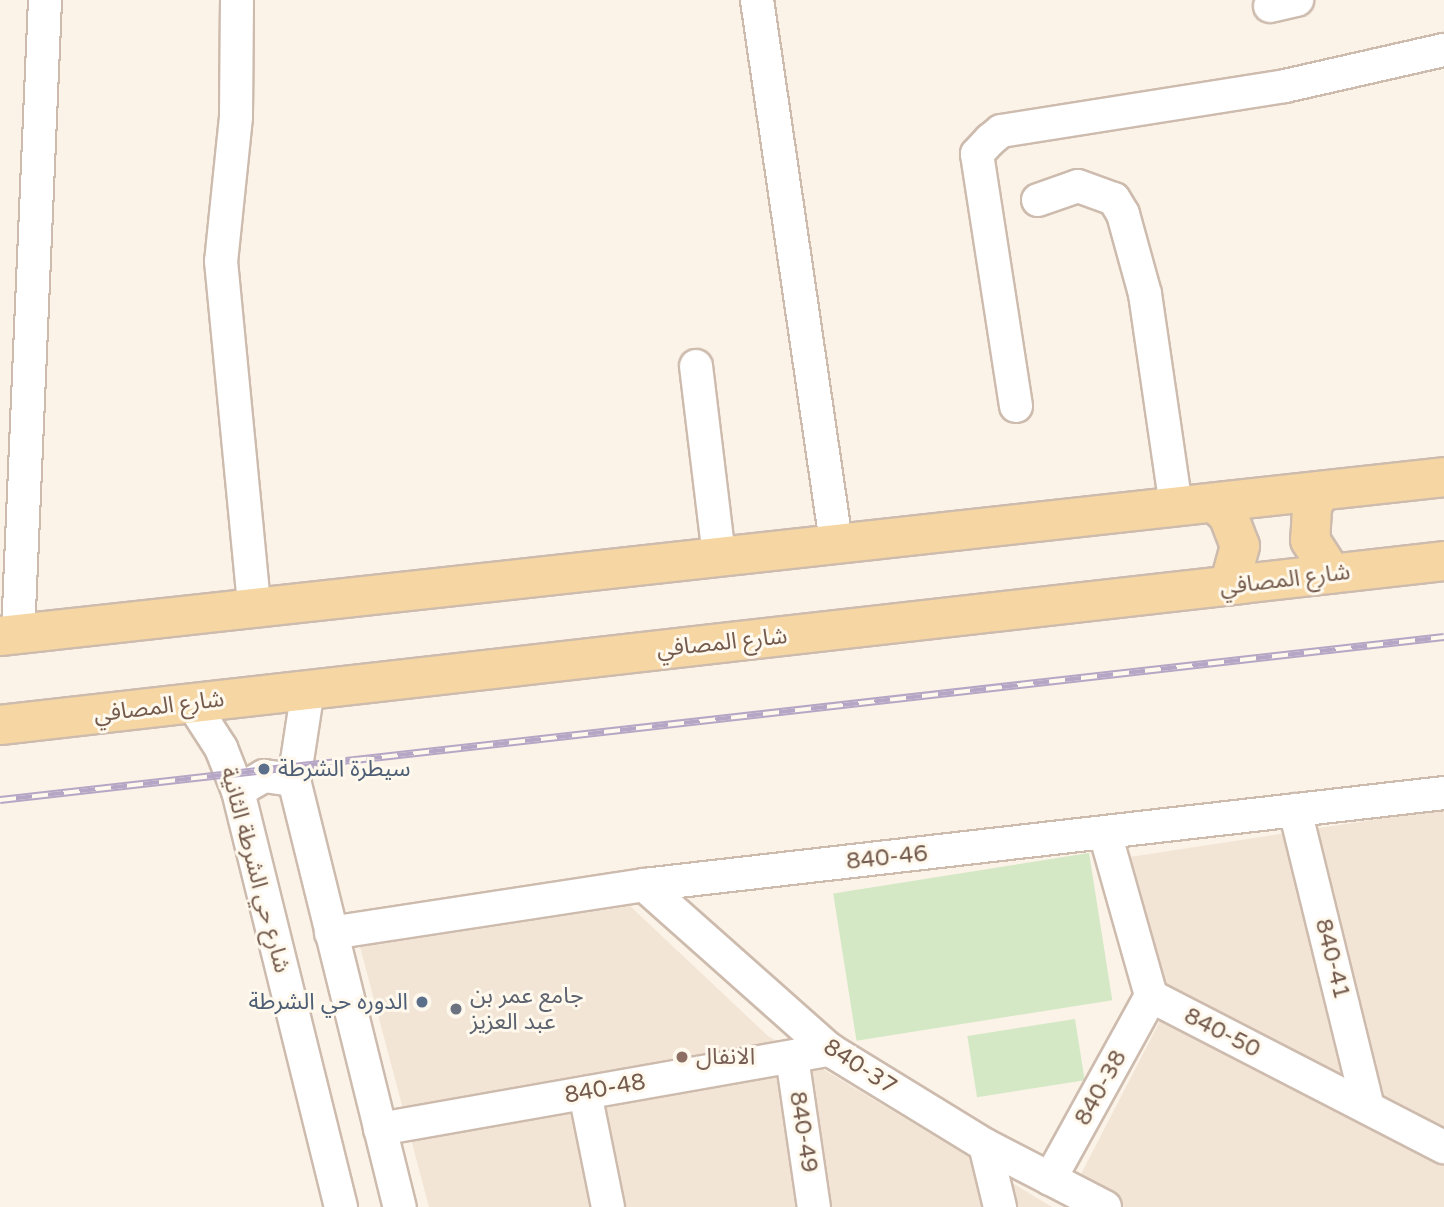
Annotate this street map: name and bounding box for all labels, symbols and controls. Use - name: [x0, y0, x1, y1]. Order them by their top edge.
- street label: شارع المصافي: [1218, 558, 1352, 602]
- street label: شارع المصافي: [655, 622, 789, 664]
- street label: شارع المصافي: [92, 685, 226, 729]
- place label: سيطرة الشرطة: [278, 755, 411, 783]
- marker: سيطرة الشرطة: [256, 761, 272, 777]
- street label: شارع حي الشرطة الثانية: [214, 764, 296, 976]
- street label: 840-46: [845, 840, 929, 876]
- street label: 840-41: [1309, 916, 1355, 1002]
- place label: جامع عمر بن عبد العزيز: [470, 982, 583, 1036]
- place label: الدوره حي الشرطة: [249, 988, 408, 1016]
- marker: الدوره حي الشرطة: [414, 994, 430, 1010]
- marker: جامع عمر بن عبد العزيز: [448, 1001, 464, 1017]
- street label: 840-50: [1179, 1002, 1265, 1064]
- street label: 840-37: [818, 1033, 902, 1101]
- place label: الانفال: [696, 1043, 755, 1071]
- street label: 840-38: [1069, 1046, 1133, 1130]
- marker: الانفال: [674, 1049, 690, 1065]
- street label: 840-48: [562, 1068, 648, 1110]
- street label: 840-49: [783, 1089, 823, 1175]

